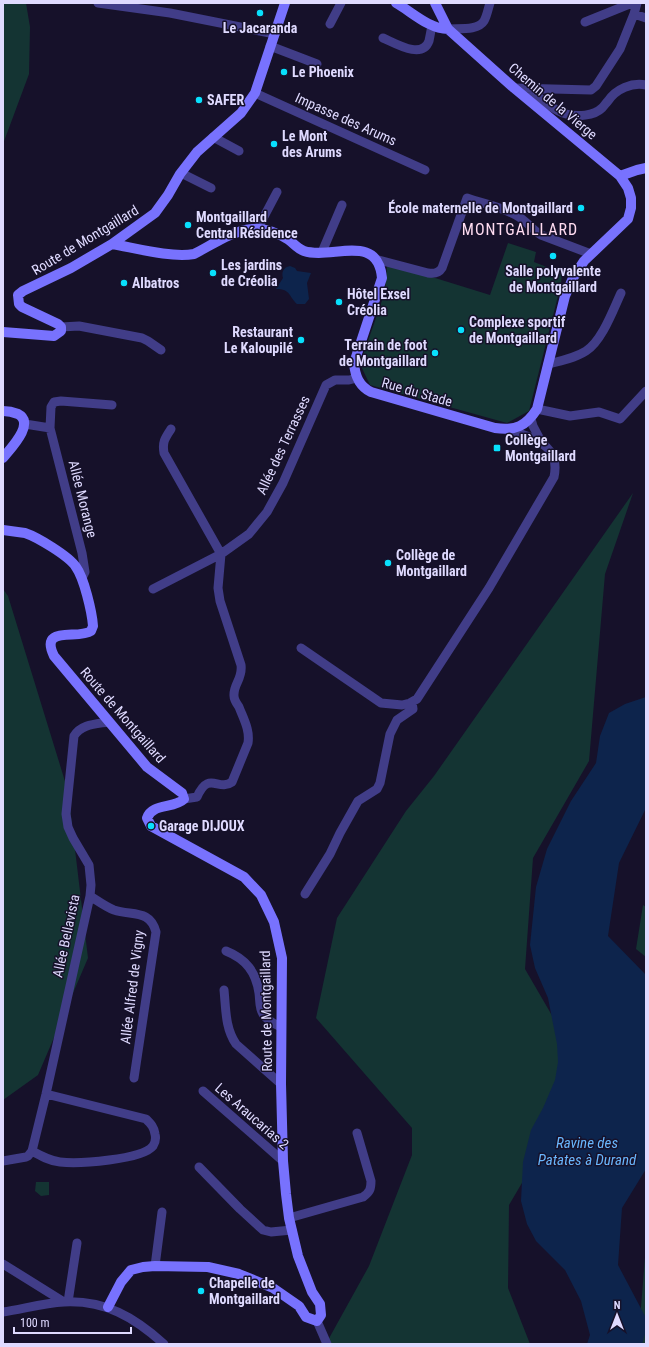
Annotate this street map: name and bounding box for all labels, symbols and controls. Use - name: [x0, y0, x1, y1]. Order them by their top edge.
- marker: Le Jacaranda: [255, 8, 265, 18]
- place label: Le Jacaranda: [223, 20, 298, 36]
- street label: Chemin de la Vierge: [506, 59, 601, 143]
- place label: Le Phoenix: [292, 64, 355, 80]
- marker: Le Phoenix: [279, 67, 289, 77]
- street label: Impasse des Arums: [293, 89, 399, 149]
- place label: SAFER: [207, 92, 244, 108]
- marker: SAFER: [194, 95, 204, 105]
- place label: Le Mont des Arums: [282, 128, 342, 160]
- marker: Le Mont des Arums: [269, 139, 279, 149]
- place label: École maternelle de Montgaillard: [388, 199, 573, 216]
- street label: Route de Montgaillard: [29, 202, 141, 278]
- marker: École maternelle de Montgaillard: [576, 203, 586, 213]
- place label: Montgaillard Central Résidence: [196, 209, 298, 241]
- marker: Montgaillard Central Résidence: [183, 220, 193, 230]
- district label: MONTGAILLARD: [462, 220, 578, 239]
- marker: Salle polyvalente de Montgaillard: [548, 251, 558, 261]
- place label: Les jardins de Créolia: [221, 257, 282, 289]
- place label: Salle polyvalente de Montgaillard: [505, 263, 601, 295]
- marker: Les jardins de Créolia: [208, 268, 218, 278]
- place label: Albatros: [132, 275, 179, 291]
- marker: Albatros: [119, 278, 129, 288]
- place label: Hôtel Exsel Créolia: [347, 286, 410, 318]
- marker: Hôtel Exsel Créolia: [334, 297, 344, 307]
- place label: Complexe sportif de Montgaillard: [469, 314, 566, 346]
- place label: Restaurant Le Kaloupilé: [224, 324, 293, 356]
- marker: Complexe sportif de Montgaillard: [456, 325, 466, 335]
- marker: Restaurant Le Kaloupilé: [296, 335, 306, 345]
- place label: Terrain de foot de Montgaillard: [339, 337, 427, 369]
- marker: Terrain de foot de Montgaillard: [430, 348, 440, 358]
- street label: Rue du Stade: [380, 374, 454, 410]
- street label: Allée des Terrasses: [253, 393, 313, 497]
- place label: Collège Montgaillard: [505, 432, 576, 464]
- marker: Collège Montgaillard: [492, 443, 502, 453]
- street label: Allée Morange: [66, 459, 100, 540]
- place label: Collège de Montgaillard: [396, 547, 467, 579]
- marker: Collège de Montgaillard: [383, 558, 393, 568]
- street label: Route de Montgaillard: [77, 664, 169, 766]
- place label: Garage DIJOUX: [159, 818, 245, 834]
- marker: Garage DIJOUX: [146, 821, 156, 831]
- street label: Allée Bellavista: [49, 893, 83, 979]
- street label: Allée Alfred de Vigny: [117, 929, 147, 1045]
- street label: Route de Montgaillard: [257, 950, 275, 1072]
- street label: Les Araucarias 2: [212, 1080, 292, 1152]
- water label: Ravine des Patates à Durand: [538, 1134, 637, 1169]
- place label: Chapelle de Montgaillard: [209, 1275, 280, 1307]
- marker: Chapelle de Montgaillard: [196, 1286, 206, 1296]
- north arrow: [597, 1295, 637, 1335]
- text: N: [614, 1299, 621, 1312]
- scale bar: [14, 1309, 131, 1335]
- text: 100 m: [20, 1316, 50, 1330]

